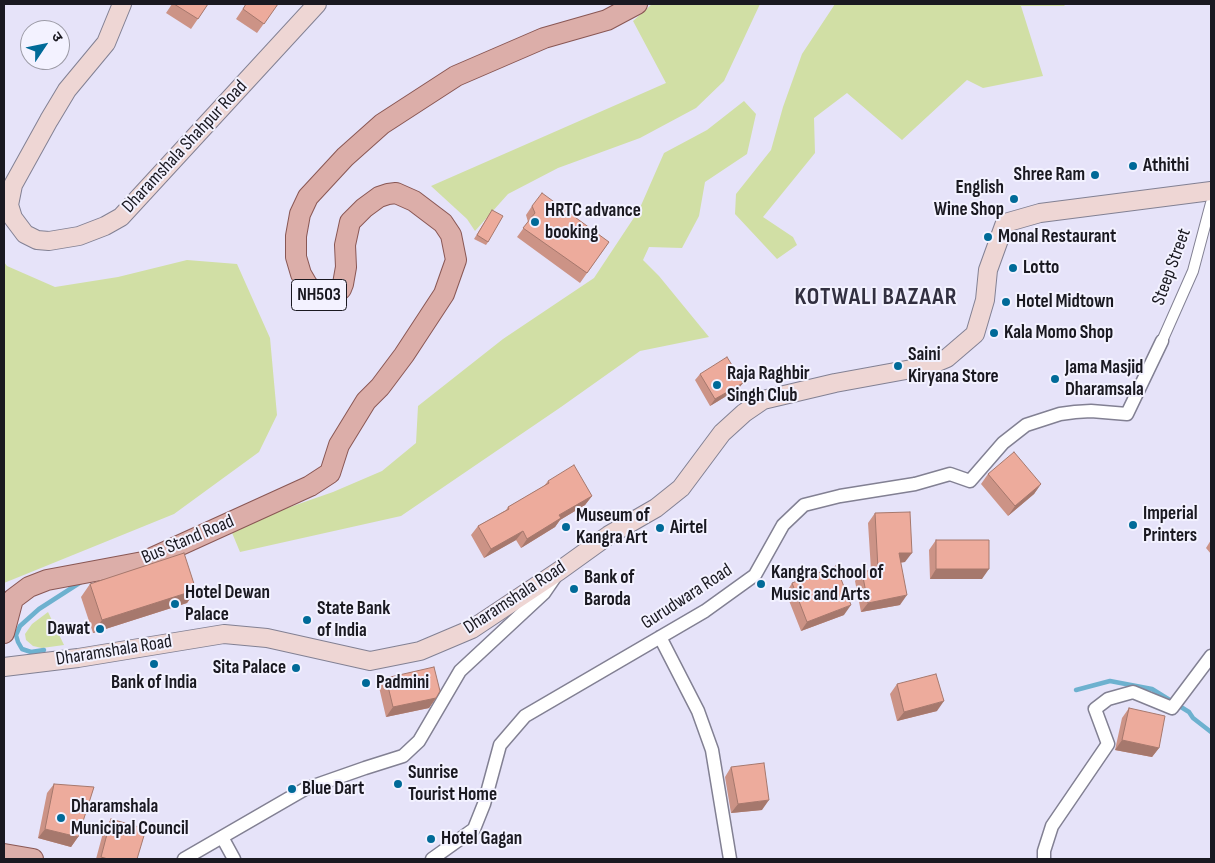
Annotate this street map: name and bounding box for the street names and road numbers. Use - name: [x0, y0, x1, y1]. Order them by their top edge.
- street label: Dharamshala Shahpur Road: [118, 76, 252, 218]
- street label: Steep Street: [1148, 226, 1196, 308]
- road number: NH503: [292, 280, 346, 310]
- street label: Bus Stand Road: [138, 510, 238, 570]
- street label: Dharamshala Road: [460, 557, 570, 639]
- street label: Gurudwara Road: [637, 559, 737, 635]
- street label: Dharamshala Road: [54, 631, 174, 671]

